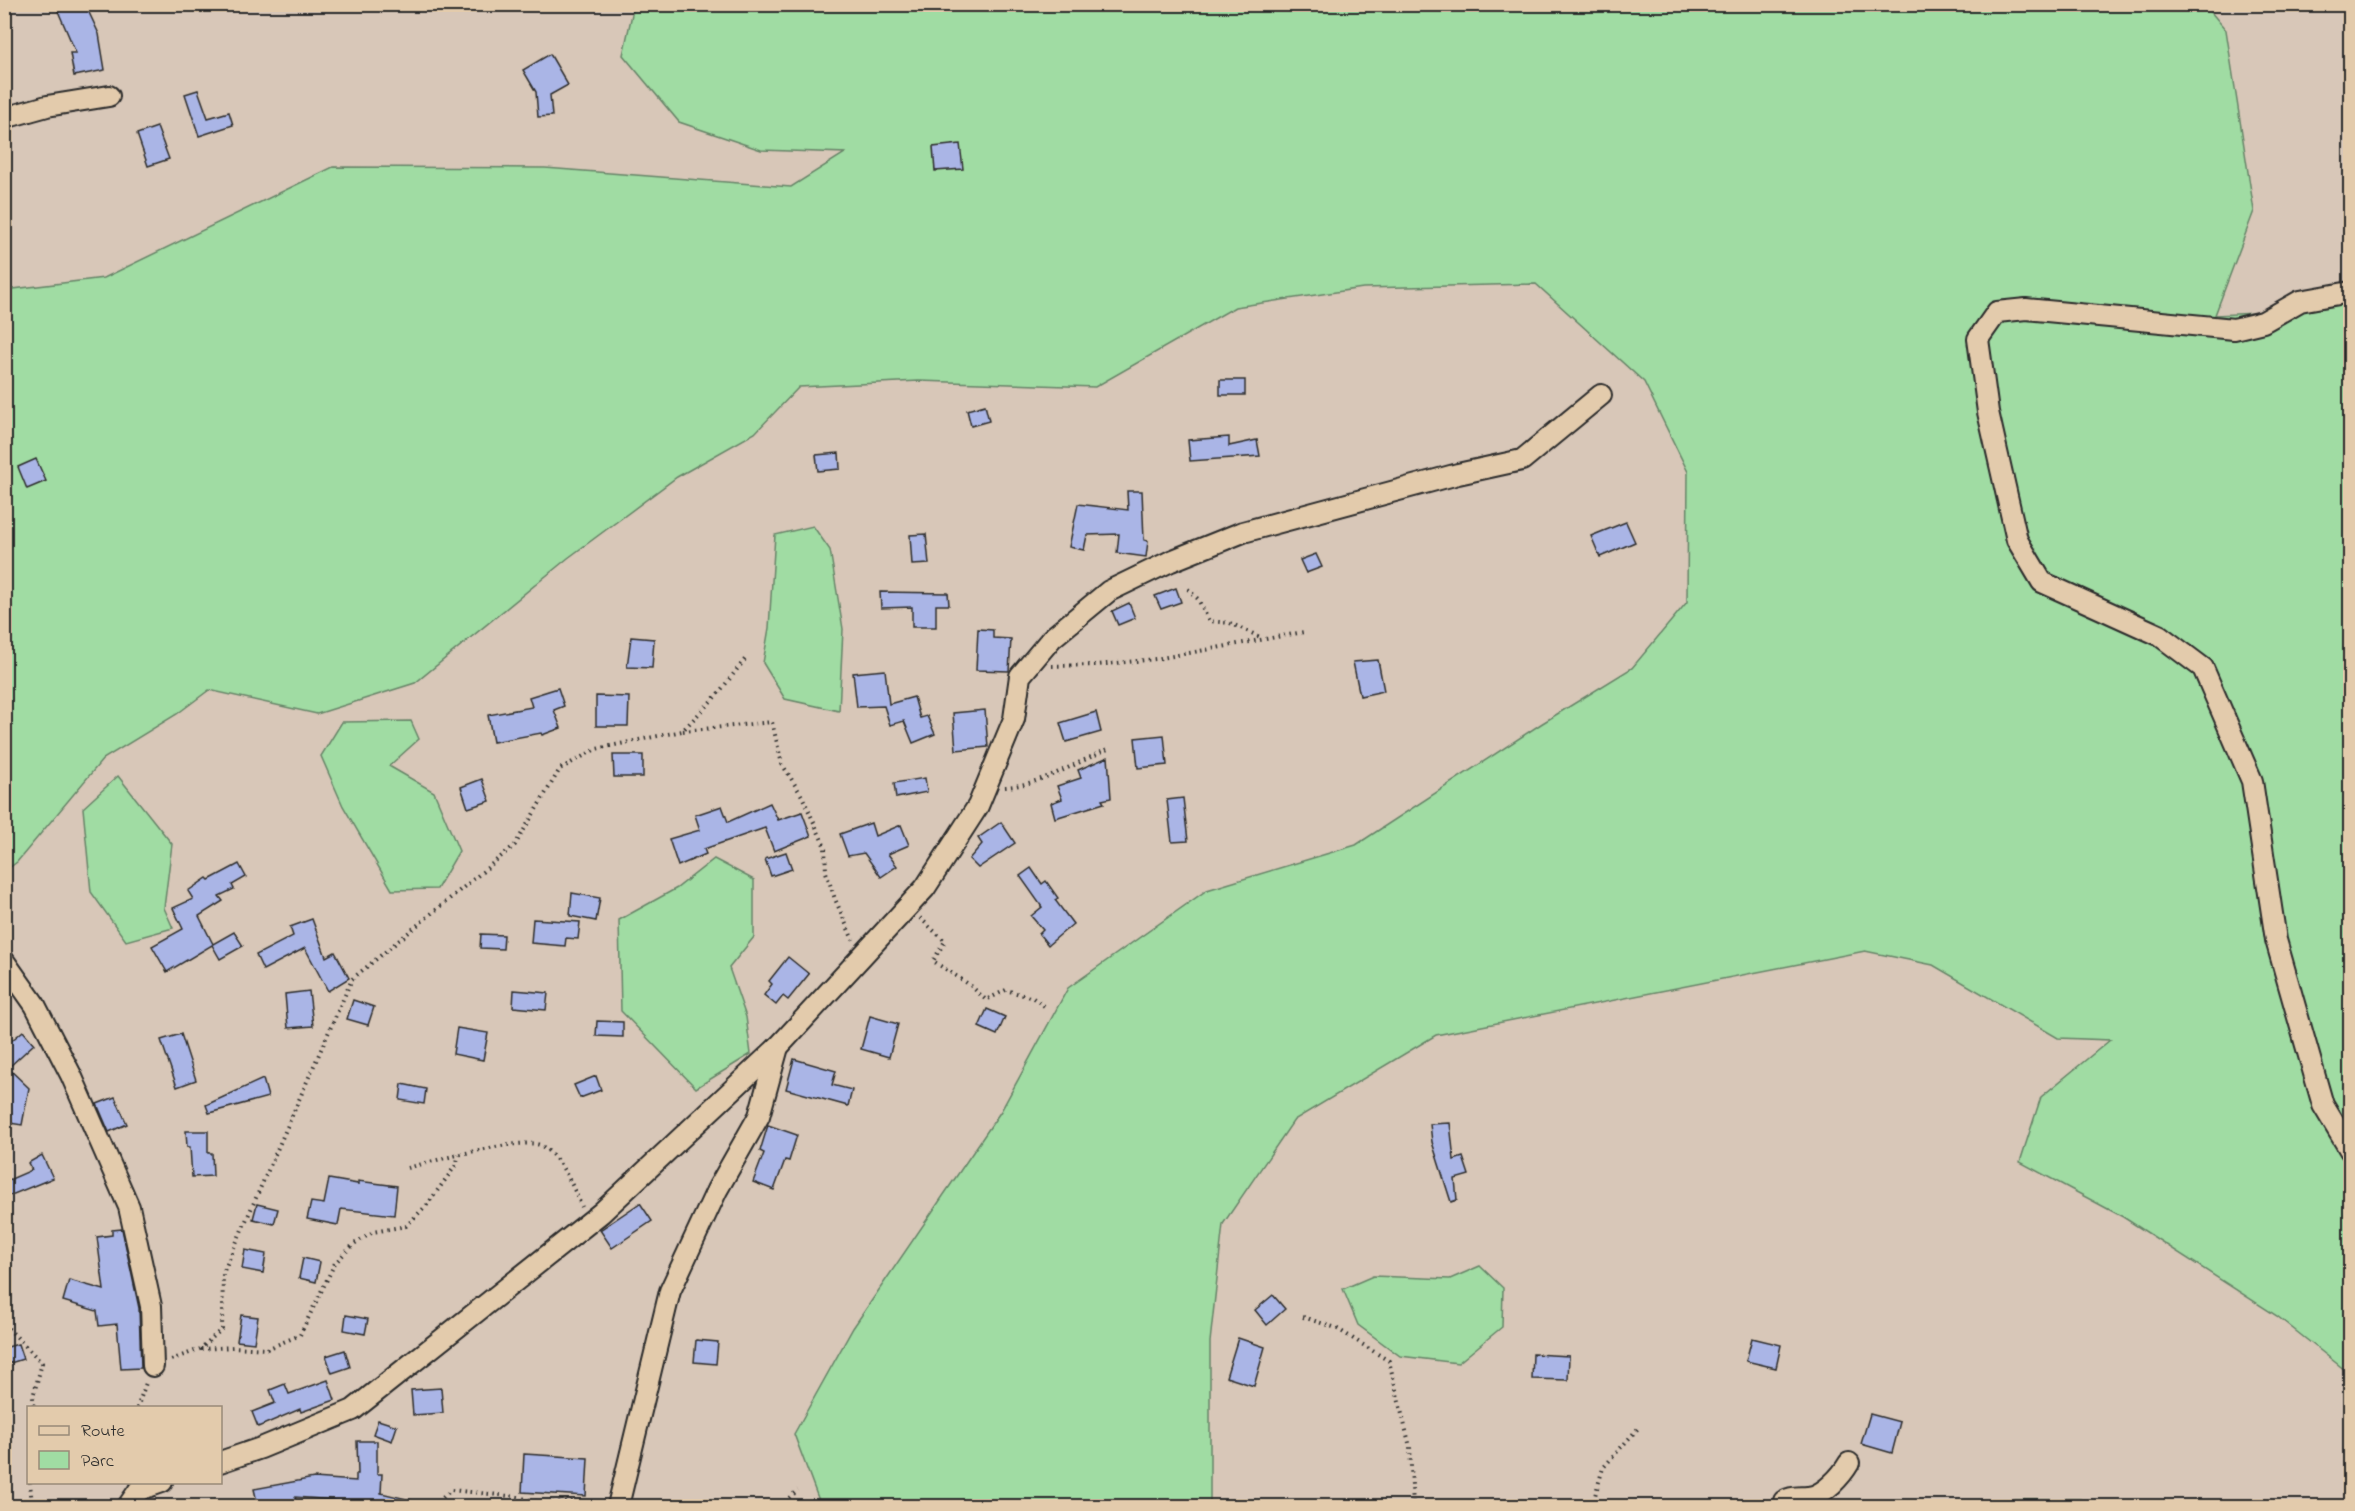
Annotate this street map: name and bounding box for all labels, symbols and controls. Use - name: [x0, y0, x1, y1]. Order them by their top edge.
- legend: [27, 1406, 222, 1484]
- text: Route: [81, 1419, 126, 1445]
- text: Parc: [81, 1449, 114, 1475]

